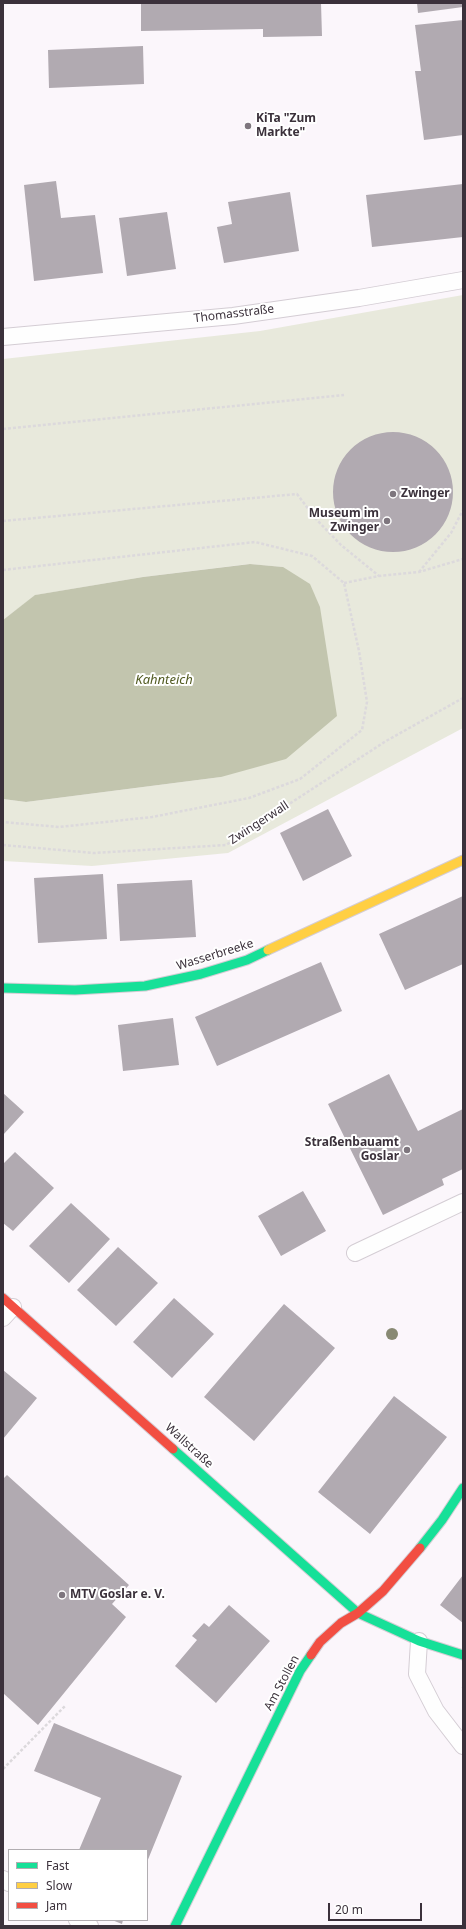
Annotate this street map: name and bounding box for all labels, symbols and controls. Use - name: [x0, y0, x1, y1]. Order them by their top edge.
- place label: KiTa "Zum Markte": [256, 112, 316, 140]
- marker: KiTa "Zum Markte": [243, 121, 253, 131]
- street label: Thomasstraße: [193, 302, 275, 326]
- place label: Zwinger: [401, 487, 450, 501]
- marker: Zwinger: [388, 489, 398, 499]
- place label: Museum im Zwinger: [309, 507, 379, 535]
- marker: Museum im Zwinger: [382, 516, 392, 526]
- water label: Kahnteich: [135, 672, 193, 688]
- street label: Zwingerwall: [226, 798, 292, 848]
- street label: Wasserbreeke: [175, 936, 255, 974]
- place label: Straßenbauamt Goslar: [305, 1136, 399, 1164]
- marker: Straßenbauamt Goslar: [402, 1145, 412, 1155]
- street label: Wallstraße: [162, 1421, 216, 1471]
- place label: MTV Goslar e. V.: [70, 1588, 165, 1602]
- marker: MTV Goslar e. V.: [57, 1590, 67, 1600]
- street label: Am Stollen: [261, 1653, 303, 1713]
- legend: [8, 1849, 148, 1921]
- text: Fast: [46, 1857, 69, 1874]
- text: Slow: [46, 1877, 72, 1894]
- scale bar: [330, 1895, 424, 1921]
- text: Jam: [46, 1897, 67, 1914]
- text: 20 m: [335, 1901, 363, 1918]

